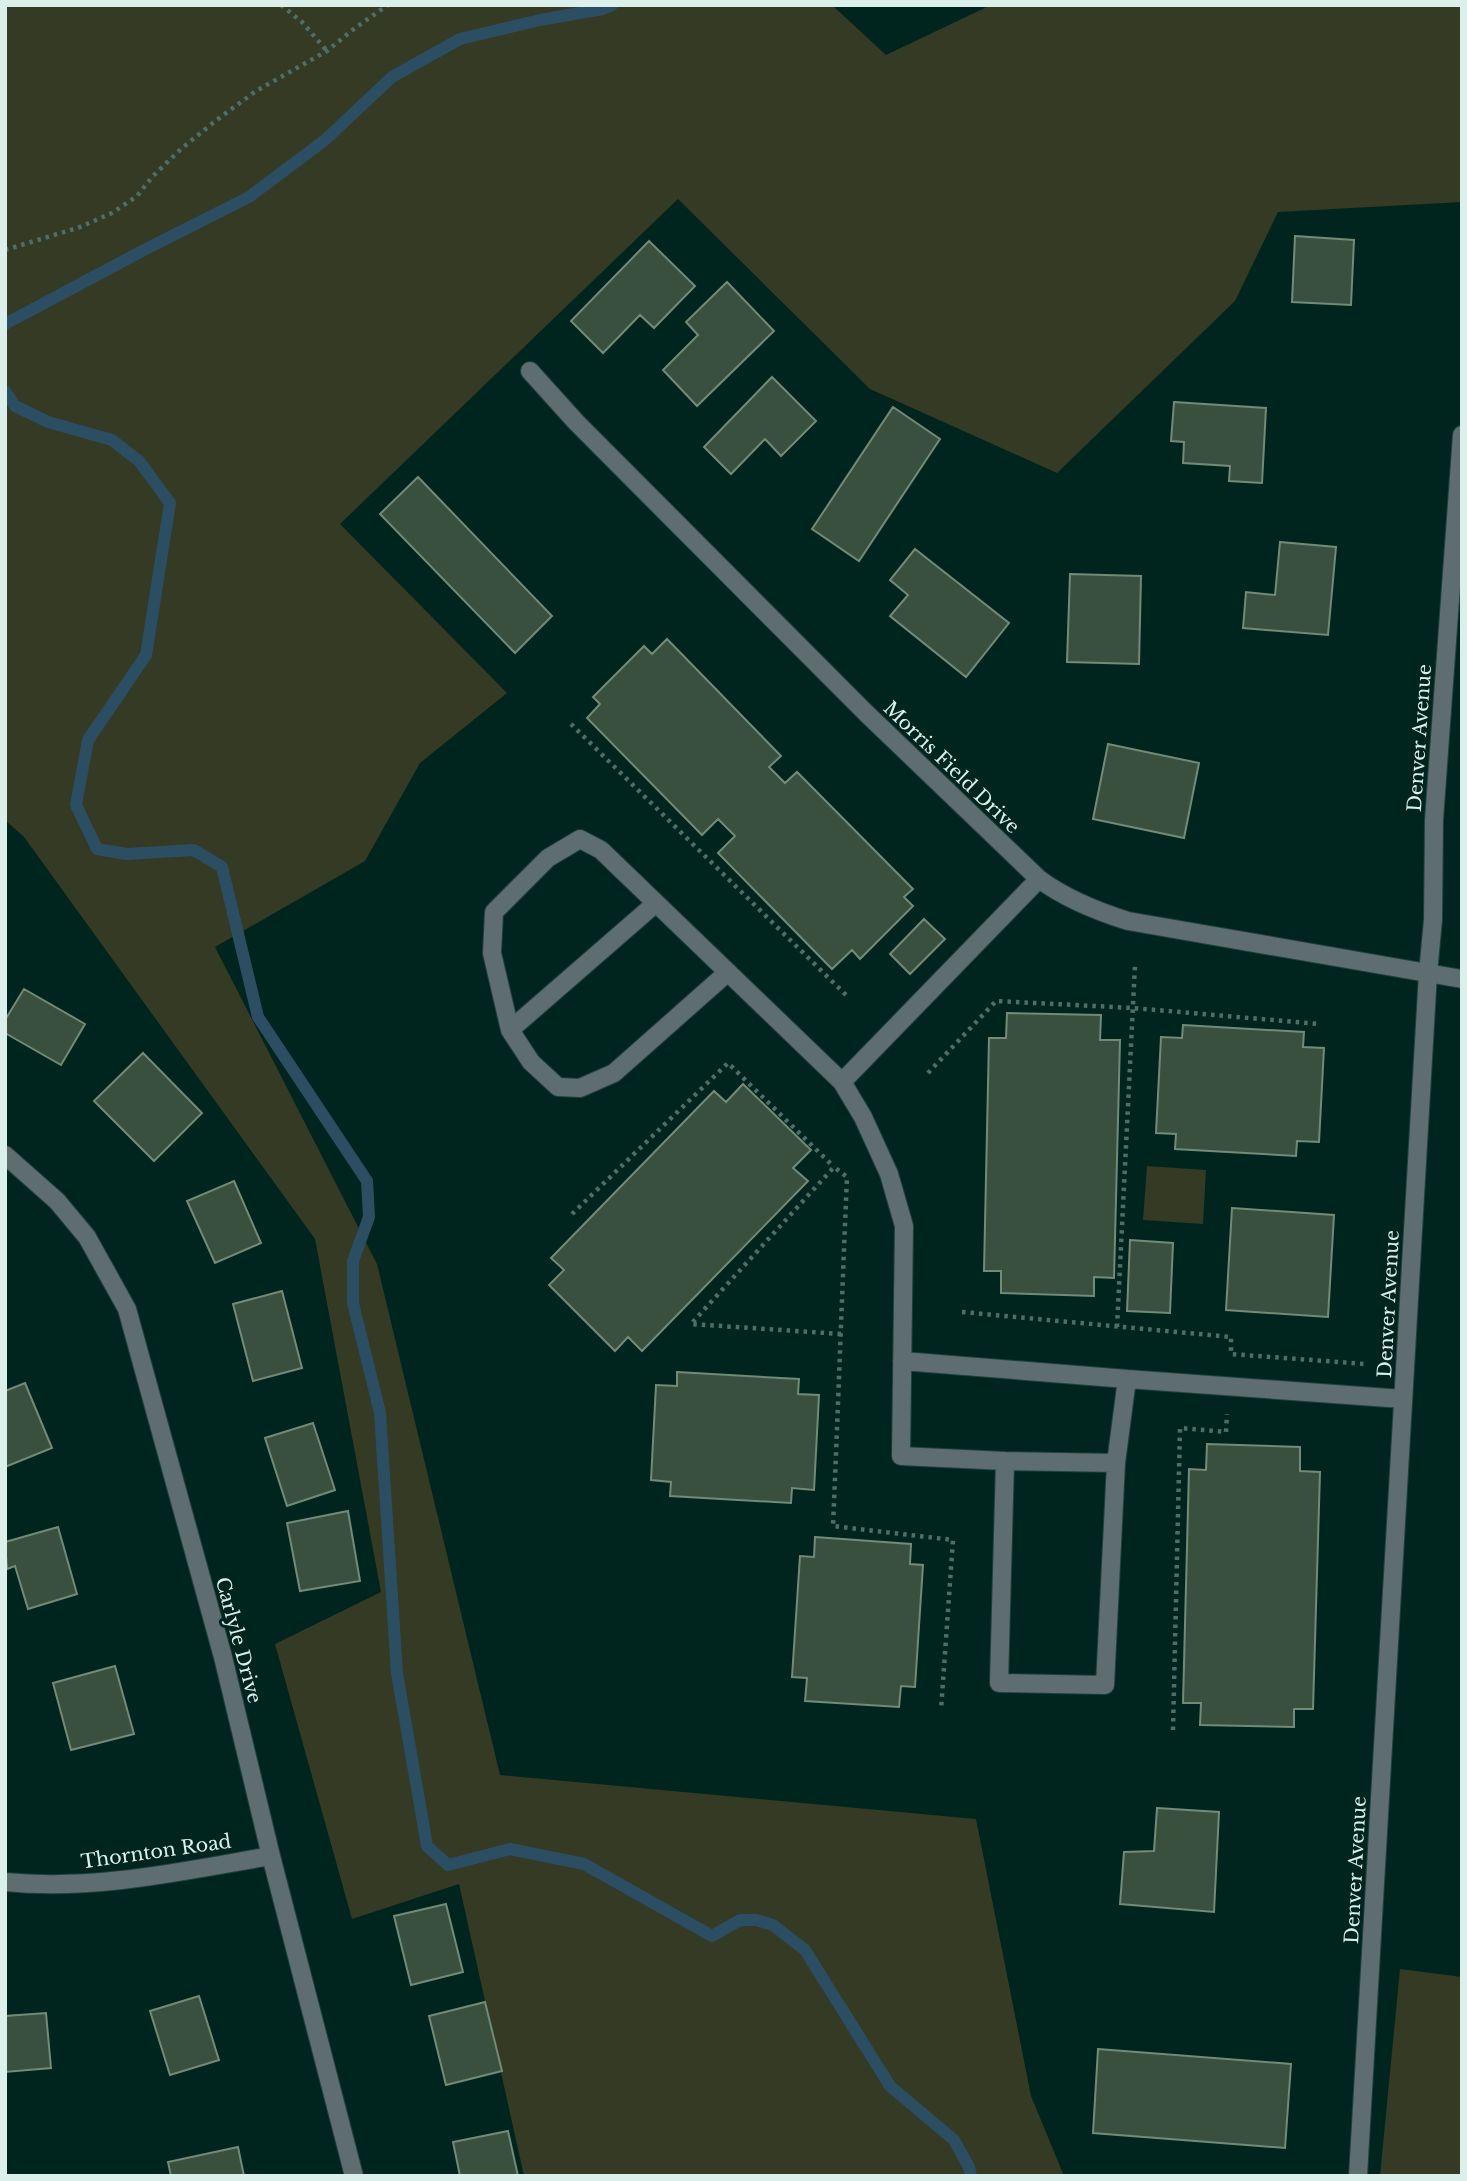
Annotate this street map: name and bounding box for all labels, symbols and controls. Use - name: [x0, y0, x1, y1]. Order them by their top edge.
- street label: Denver Avenue: [1403, 663, 1436, 813]
- street label: Morris Field Drive: [879, 697, 1024, 838]
- street label: Denver Avenue: [1373, 1229, 1404, 1379]
- street label: Carlyle Drive: [211, 1575, 266, 1706]
- street label: Denver Avenue: [1340, 1795, 1371, 1945]
- street label: Thornton Road: [79, 1830, 233, 1873]

